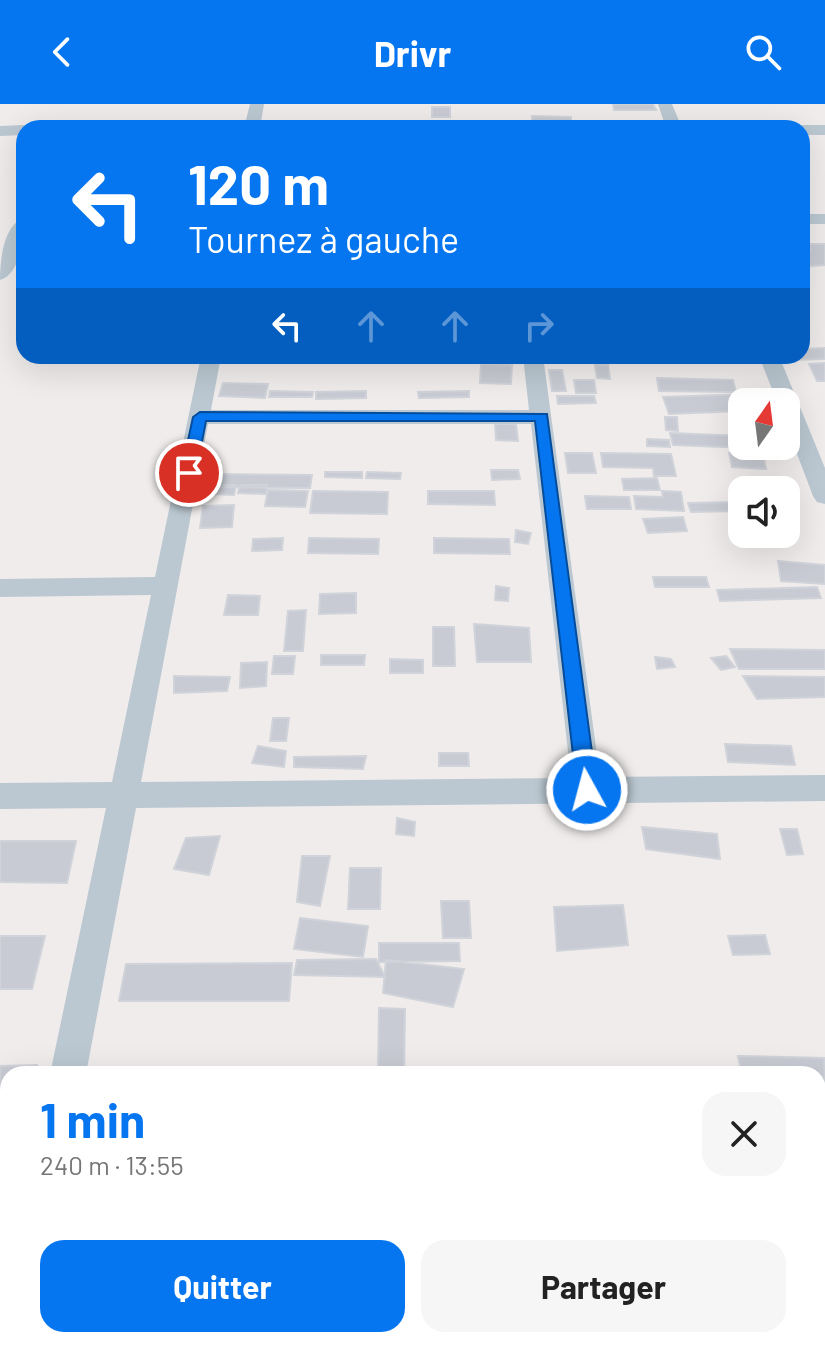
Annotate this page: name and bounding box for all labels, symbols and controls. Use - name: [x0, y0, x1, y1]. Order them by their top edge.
- icon: back: [40, 30, 84, 74]
- icon: search: [741, 30, 785, 74]
- text: Drivr: [374, 31, 451, 74]
- text: 120 m: [188, 149, 329, 216]
- icon: left: [56, 152, 160, 256]
- text: Tournez à gauche: [188, 217, 459, 260]
- icon: left: [265, 304, 309, 348]
- icon: ahead: [349, 304, 393, 348]
- icon: ahead: [433, 304, 477, 348]
- icon: right: [517, 304, 561, 348]
- north arrow: [728, 388, 800, 460]
- map controls: [728, 388, 800, 548]
- pin: [155, 439, 223, 507]
- icon: arrive: [167, 451, 211, 495]
- button: sound: [728, 476, 800, 548]
- position arrow: [545, 748, 629, 832]
- text: 1 min: [40, 1090, 145, 1148]
- button: close: [702, 1092, 786, 1176]
- text: 240 m · 13:55: [40, 1149, 184, 1180]
- button: Quitter: [40, 1240, 405, 1332]
- button: Partager: [421, 1240, 786, 1332]

